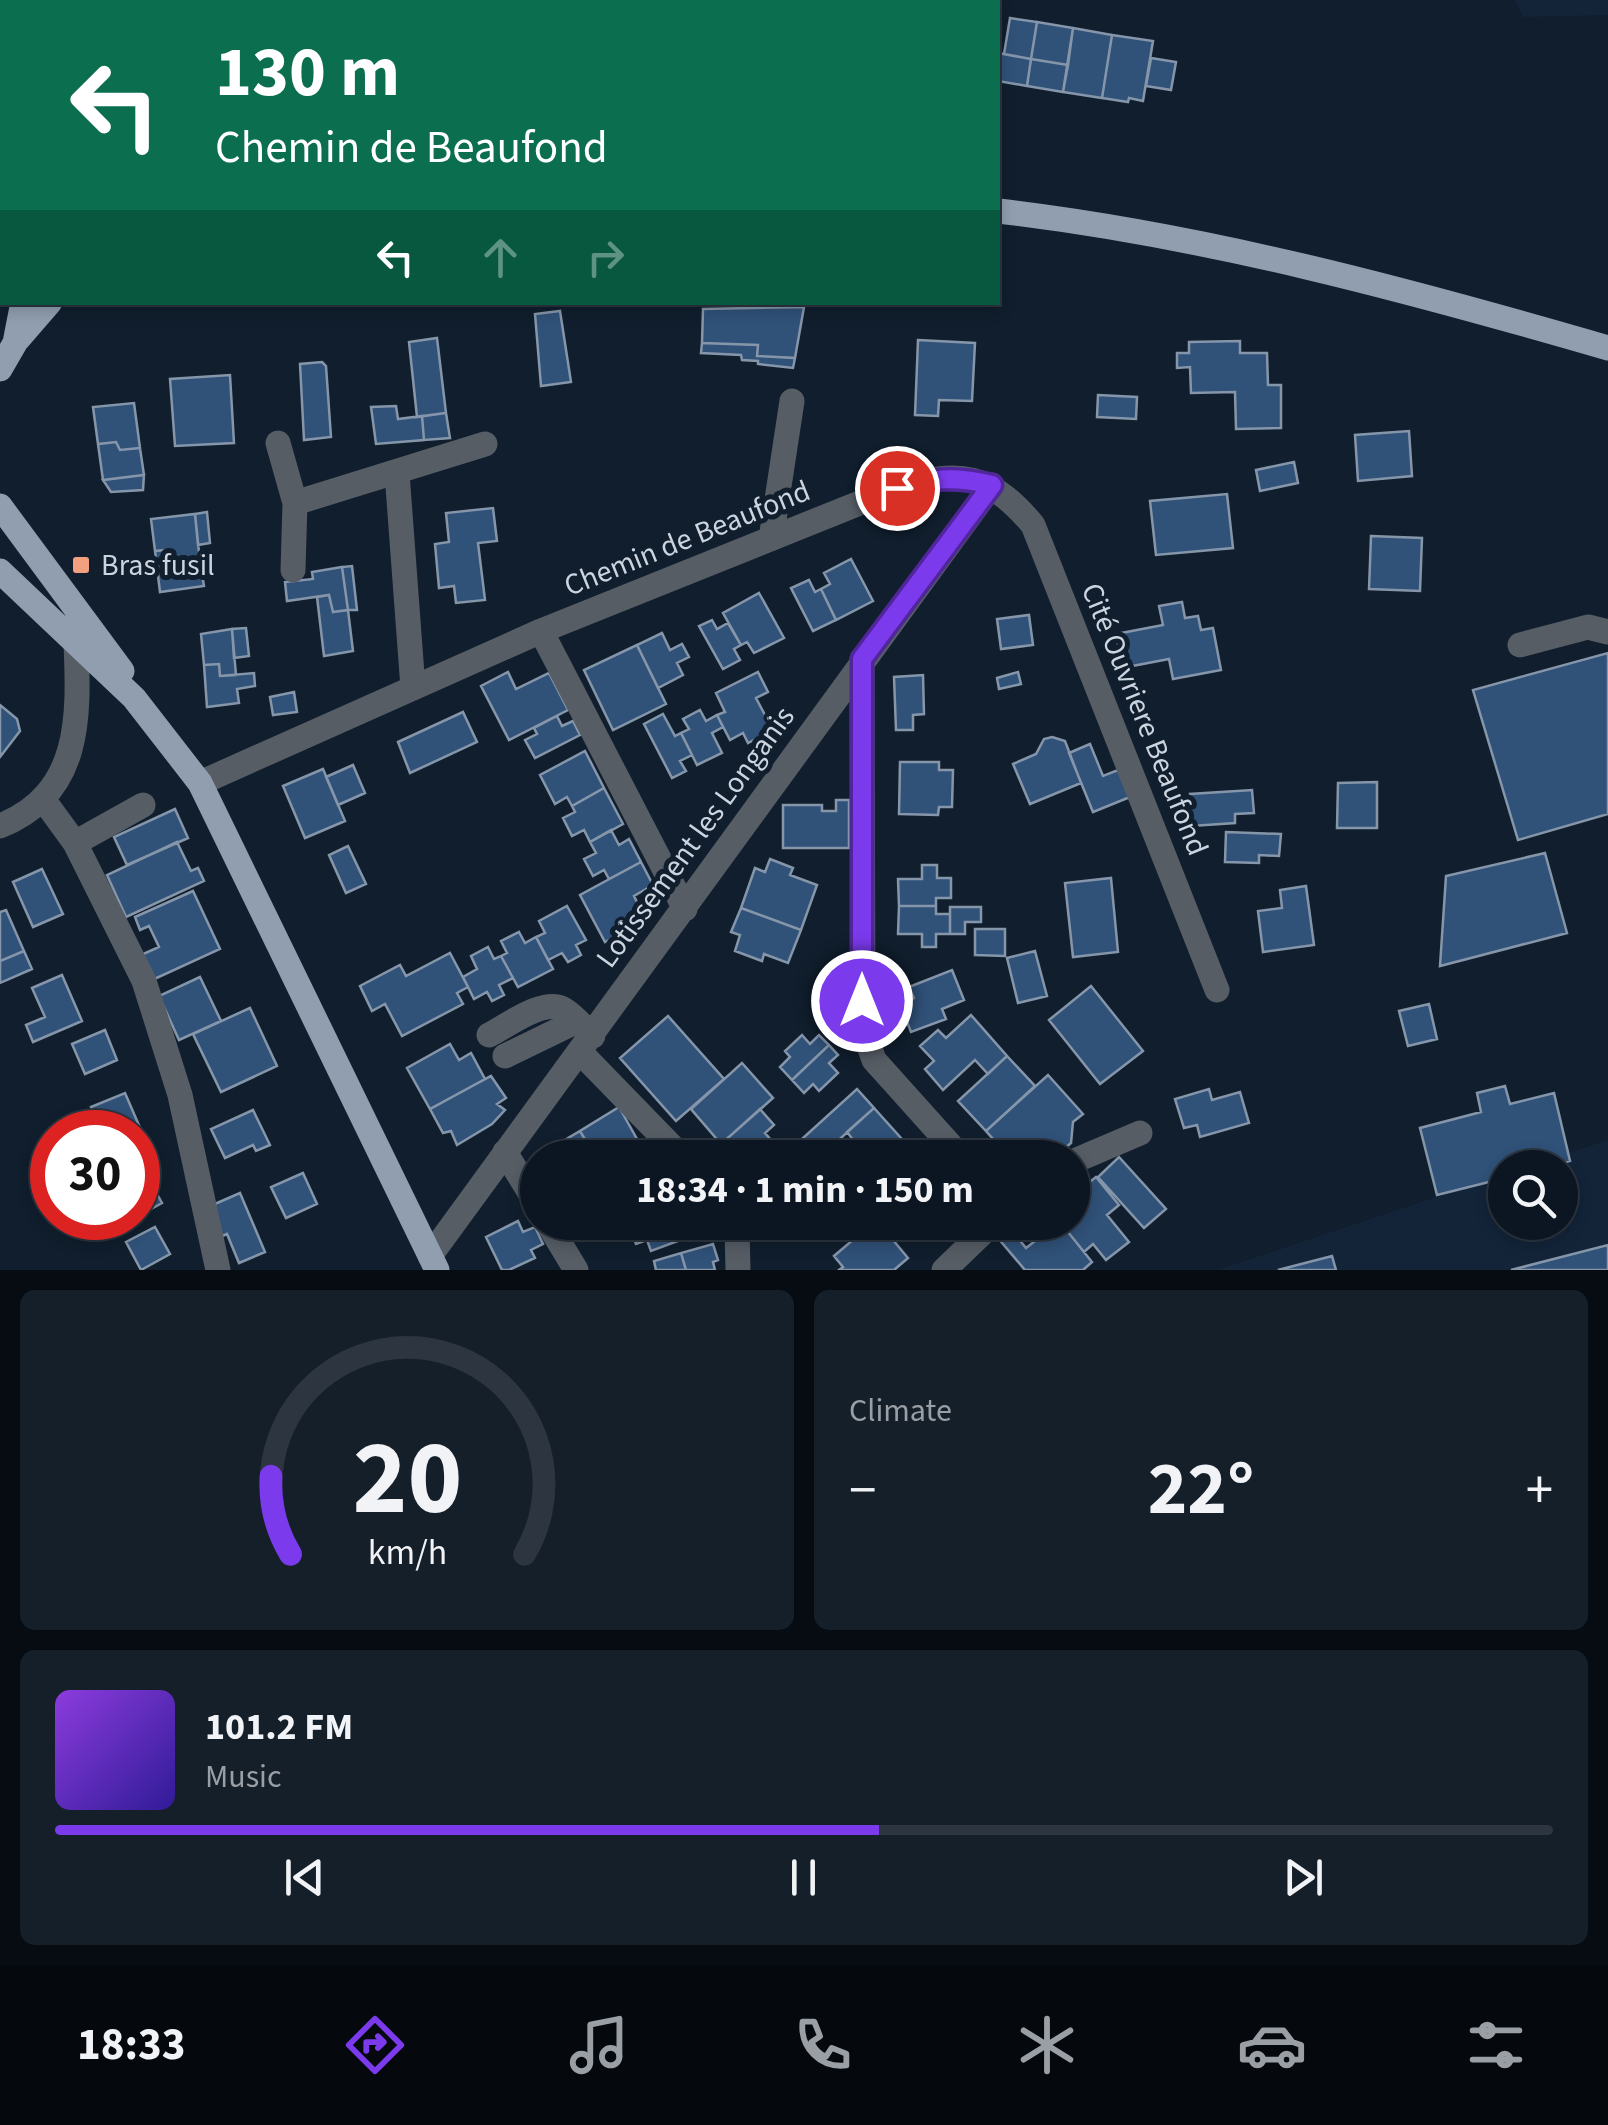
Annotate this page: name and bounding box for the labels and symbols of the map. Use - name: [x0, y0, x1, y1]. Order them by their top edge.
- pin: [855, 446, 940, 531]
- street label: Chemin de Beaufond: [558, 469, 817, 607]
- place label: Bras fusil: [101, 544, 215, 587]
- marker: Bras fusil: [70, 554, 92, 576]
- street label: Cité Ouvriere Beaufond: [1070, 577, 1219, 862]
- street label: Lotissement les Longanis: [586, 698, 805, 977]
- position arrow: [810, 949, 914, 1053]
- speed limit sign: 30: [30, 1110, 160, 1240]

